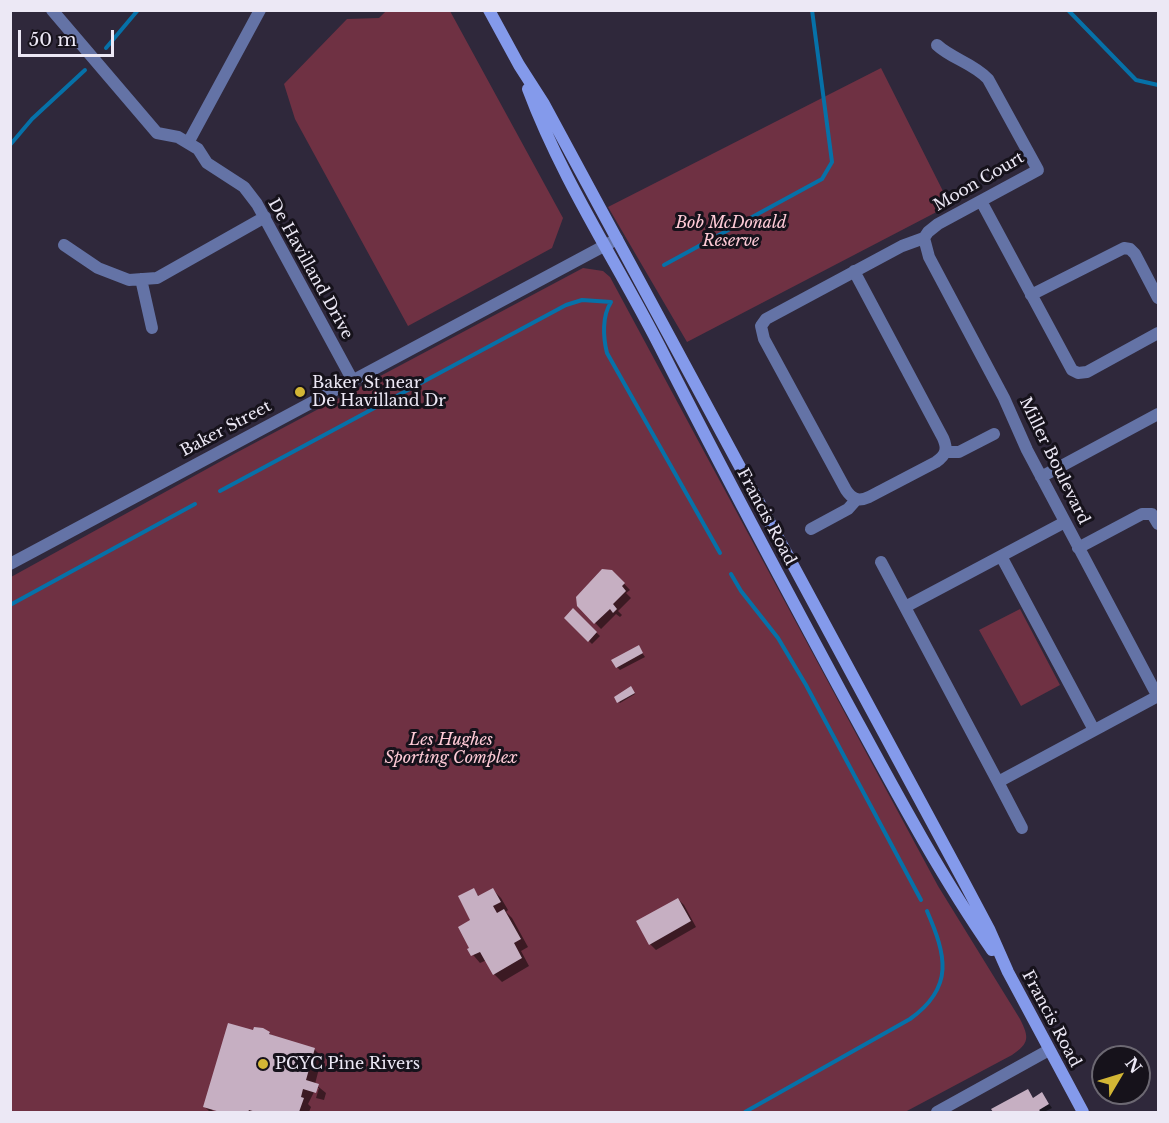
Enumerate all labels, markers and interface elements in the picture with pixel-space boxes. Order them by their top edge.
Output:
scale bar [21,18,117,56]
text: 50 m [29,29,77,51]
street label: Moon Court [930,148,1028,216]
street label: De Havilland Drive [263,195,357,343]
park label: Bob McDonald Reserve [675,213,787,251]
place label: Baker St near De Havilland Dr [312,373,446,411]
marker: Baker St near De Havilland Dr [293,385,307,399]
street label: Miller Boulevard [1015,394,1093,528]
street label: Baker Street [177,397,275,461]
street label: Francis Road [733,465,799,569]
park label: Les Hughes Sporting Complex [384,730,518,768]
street label: Francis Road [1018,967,1084,1071]
north arrow [1091,1045,1151,1105]
text: N [1121,1053,1146,1077]
place label: PCYC Pine Rivers [275,1054,420,1074]
marker: PCYC Pine Rivers [256,1057,270,1071]

